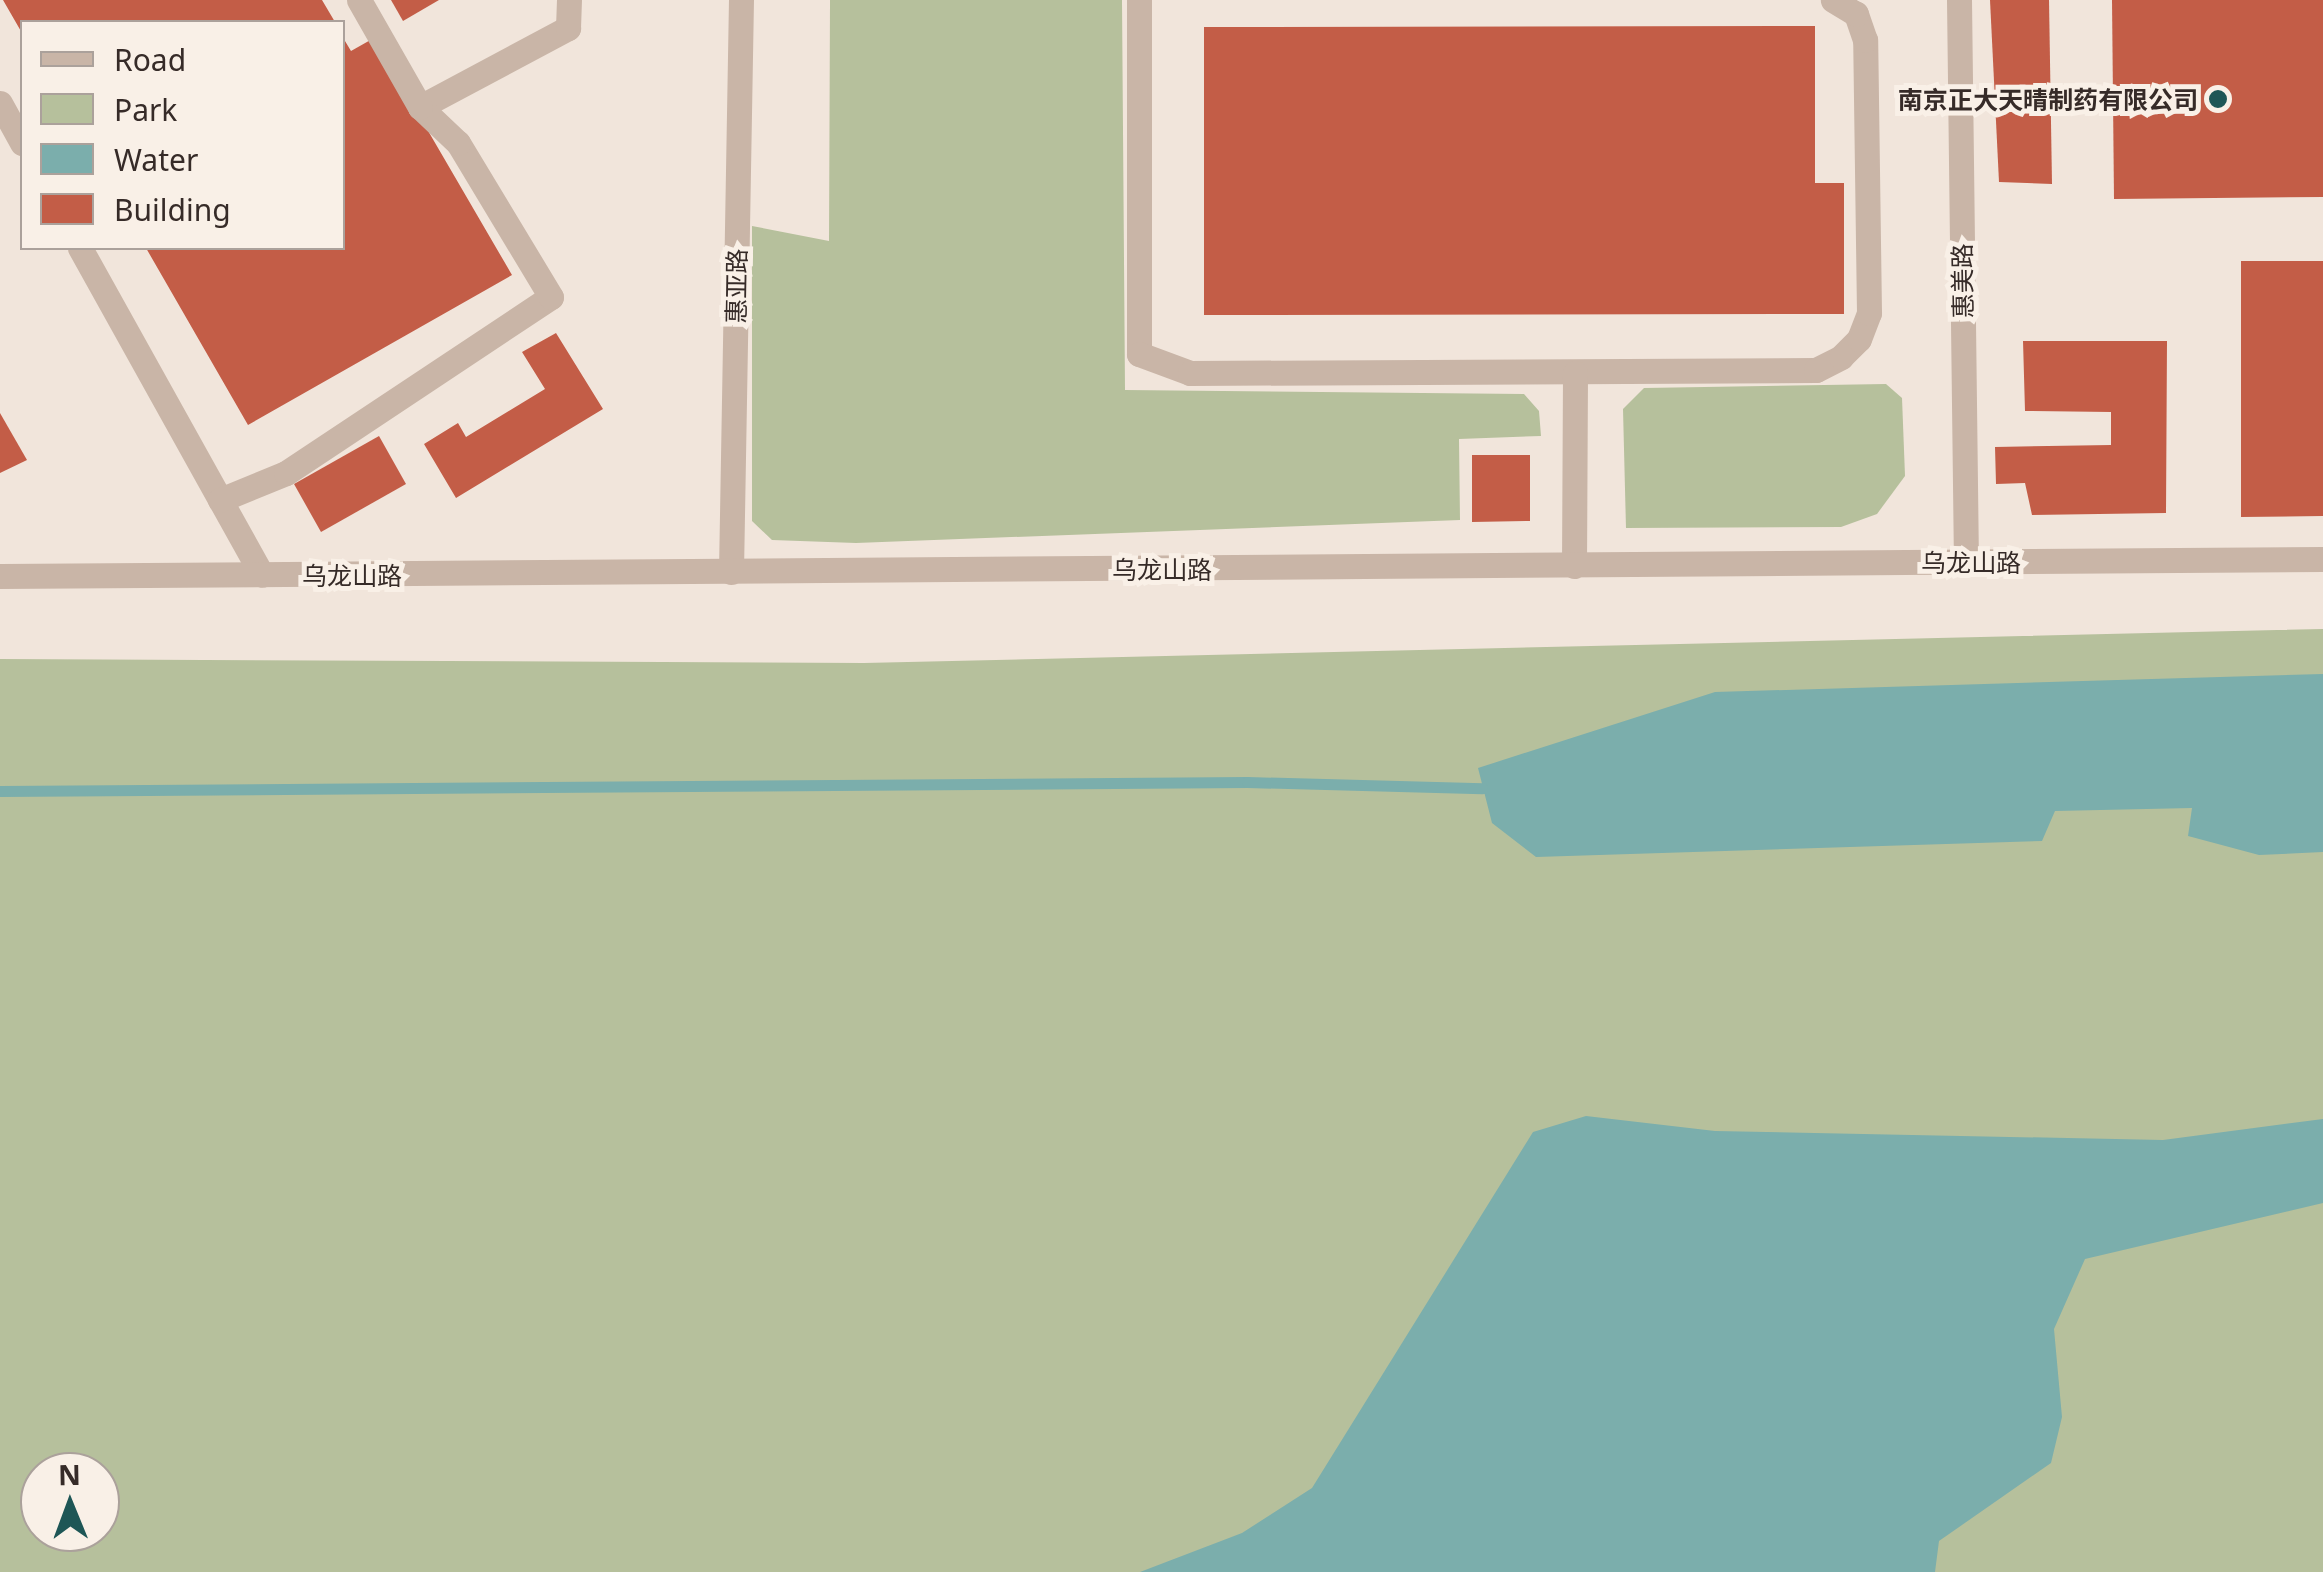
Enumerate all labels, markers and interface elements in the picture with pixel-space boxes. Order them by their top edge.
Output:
legend [20,20,345,250]
text: Road [114,39,186,80]
place label: 南京正大天晴制药有限公司 [1898,84,2198,114]
marker: 南京正大天晴制药有限公司 [2207,88,2229,110]
text: Park [114,89,177,130]
text: Water [114,139,198,180]
text: Building [114,189,231,230]
street label: 惠美路 [1946,243,1978,319]
street label: 惠亚路 [720,248,752,324]
street label: 乌龙山路 [1921,547,2021,577]
street label: 乌龙山路 [1112,554,1212,584]
street label: 乌龙山路 [302,560,402,590]
north arrow [20,1452,120,1552]
text: N [58,1455,81,1493]

